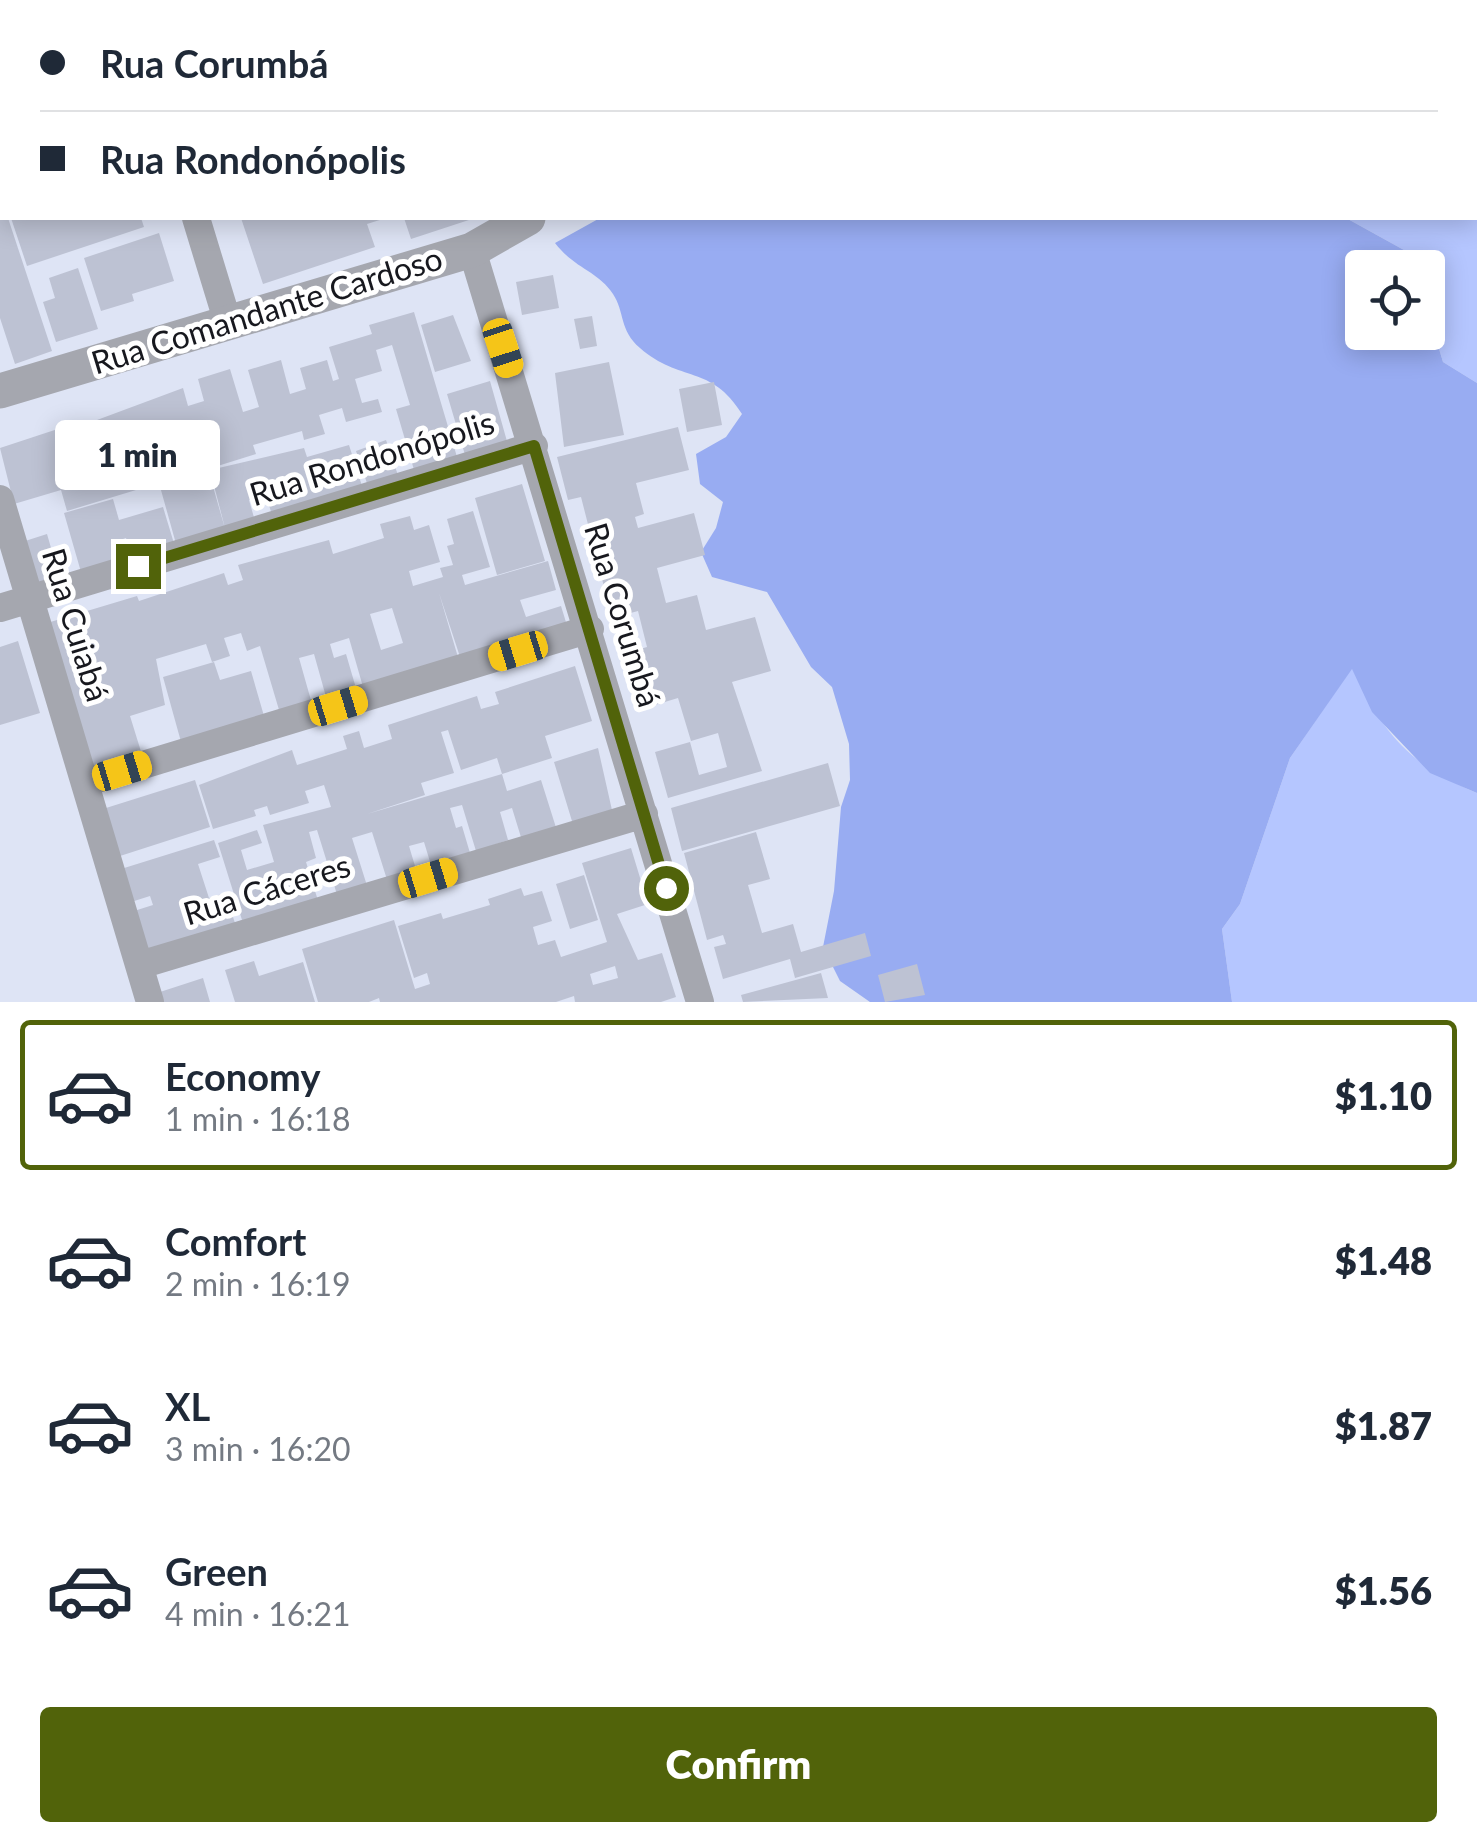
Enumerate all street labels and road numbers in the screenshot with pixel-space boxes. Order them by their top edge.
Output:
street label: Rua Comandante Cardoso [86,238,447,382]
street label: Rua Rondonópolis [245,402,499,513]
street label: Rua Corumbá [577,518,670,711]
street label: Rua Cuiabá [35,543,118,706]
street label: Rua Cáceres [178,845,355,932]

